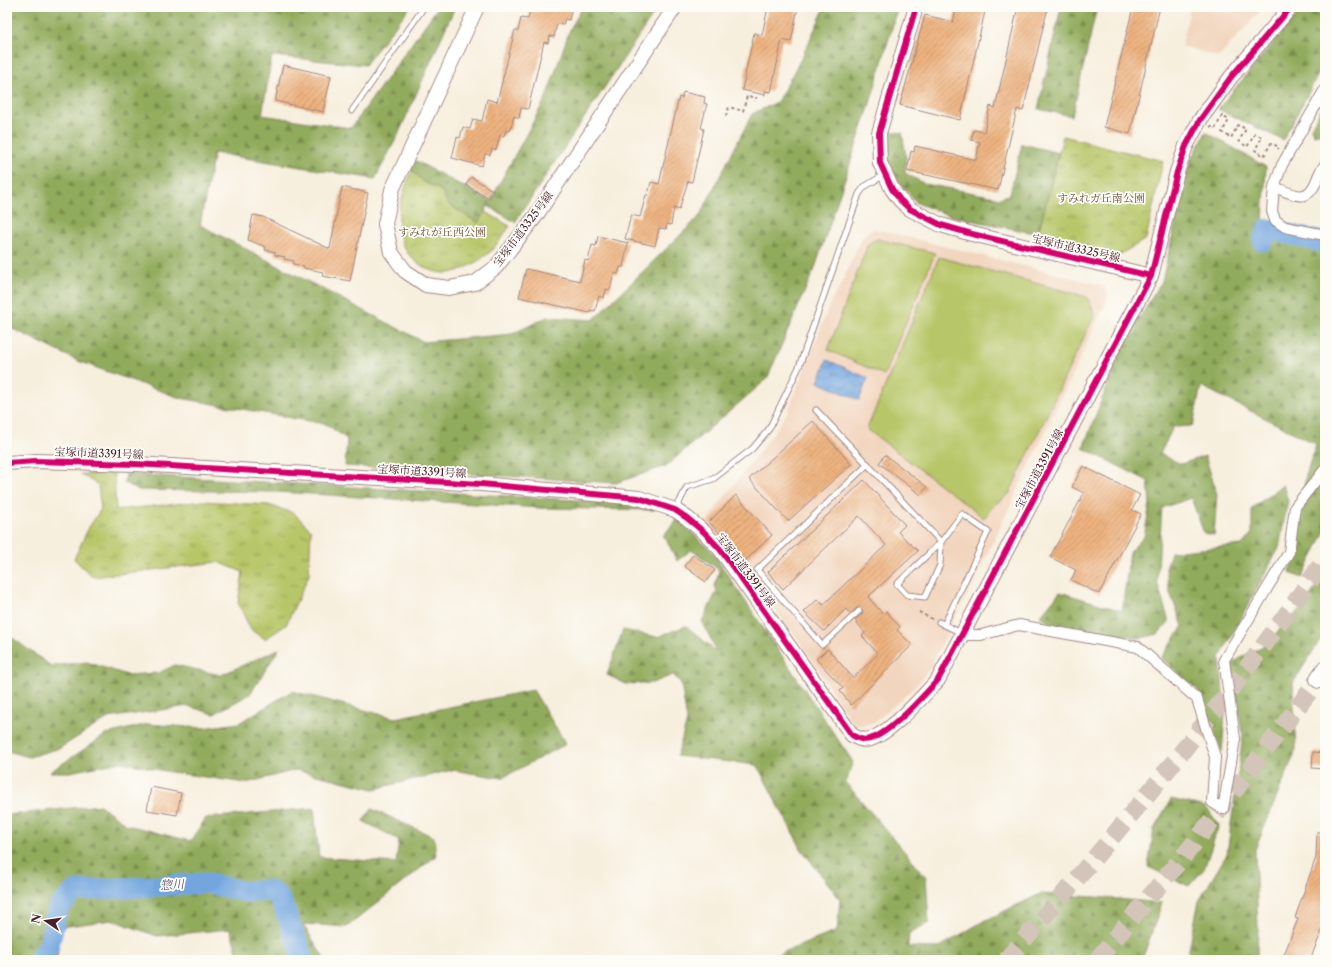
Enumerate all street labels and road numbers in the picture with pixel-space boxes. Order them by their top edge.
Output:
street label: 宝塚市道3325号線 [490,189,556,269]
street label: 宝塚市道3325号線 [1030,231,1122,265]
street label: 宝塚市道3391号線 [1012,426,1066,512]
street label: 宝塚市道3391号線 [54,444,144,462]
street label: 宝塚市道3391号線 [377,462,467,480]
street label: 宝塚市道3391号線 [714,530,778,610]

